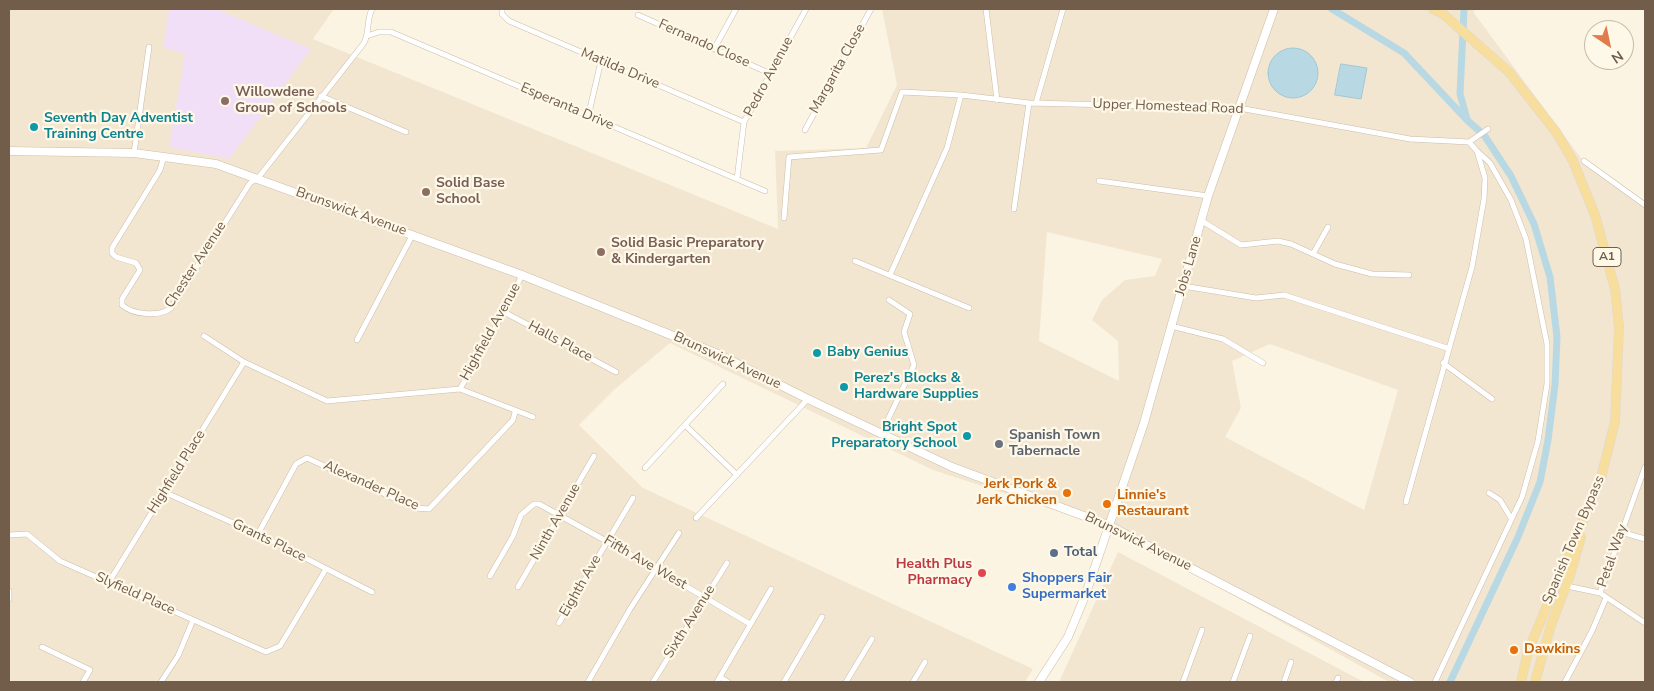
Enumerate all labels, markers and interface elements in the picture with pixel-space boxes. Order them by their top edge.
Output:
street label: Fernando Close [656,16,752,72]
north arrow [1584,20,1634,70]
street label: Margarita Close [807,21,869,117]
street label: Pedro Avenue [741,34,797,120]
street label: Matilda Drive [578,45,662,93]
text: N [1607,46,1627,68]
street label: Esperanta Drive [518,80,616,134]
place label: Willowdene Group of Schools [235,85,347,118]
marker: Willowdene Group of Schools [219,95,231,107]
street label: Upper Homestead Road [1092,96,1244,118]
place label: Seventh Day Adventist Training Centre [44,111,193,144]
marker: Seventh Day Adventist Training Centre [28,121,40,133]
place label: Solid Base School [436,176,505,208]
street label: Brunswick Avenue [293,184,409,240]
marker: Solid Base School [420,186,432,198]
street label: Chester Avenue [162,218,230,312]
street label: Jobs Lane [1172,234,1206,298]
place label: Solid Basic Preparatory & Kindergarten [611,236,764,268]
marker: Solid Basic Preparatory & Kindergarten [595,246,607,258]
road number: A1 [1593,248,1621,266]
street label: Highfield Avenue [457,280,525,384]
street label: Halls Place [525,318,595,366]
street label: Brunswick Avenue [671,329,783,393]
place label: Baby Genius [827,345,908,361]
marker: Baby Genius [811,347,823,359]
place label: Perez's Blocks & Hardware Supplies [854,371,979,404]
marker: Perez's Blocks & Hardware Supplies [838,381,850,393]
place label: Bright Spot Preparatory School [831,420,957,452]
street label: Highfield Place [145,427,209,517]
place label: Spanish Town Tabernacle [1009,428,1100,461]
marker: Bright Spot Preparatory School [961,430,973,442]
marker: Spanish Town Tabernacle [993,438,1005,450]
street label: Alexander Place [321,457,421,515]
street label: Spanish Town Bypass [1539,473,1609,607]
place label: Jerk Pork & Jerk Chicken [977,477,1057,510]
street label: Ninth Avenue [527,481,585,563]
marker: Jerk Pork & Jerk Chicken [1061,487,1073,499]
place label: Linnie's Restaurant [1117,488,1189,520]
marker: Linnie's Restaurant [1101,498,1113,510]
street label: Brunswick Avenue [1082,509,1194,575]
street label: Grants Place [229,516,309,566]
street label: Petal Way [1594,522,1632,590]
street label: Fifth Ave West [600,532,690,594]
place label: Total [1064,545,1097,561]
marker: Total [1048,547,1060,559]
street label: Eighth Ave [557,552,605,620]
place label: Health Plus Pharmacy [896,557,972,590]
marker: Health Plus Pharmacy [976,567,988,579]
street label: Slyfield Place [93,569,177,619]
place label: Shoppers Fair Supermarket [1022,571,1112,604]
marker: Shoppers Fair Supermarket [1006,581,1018,593]
street label: Sixth Avenue [661,582,719,662]
place label: Dawkins [1524,642,1580,658]
marker: Dawkins [1508,644,1520,656]

